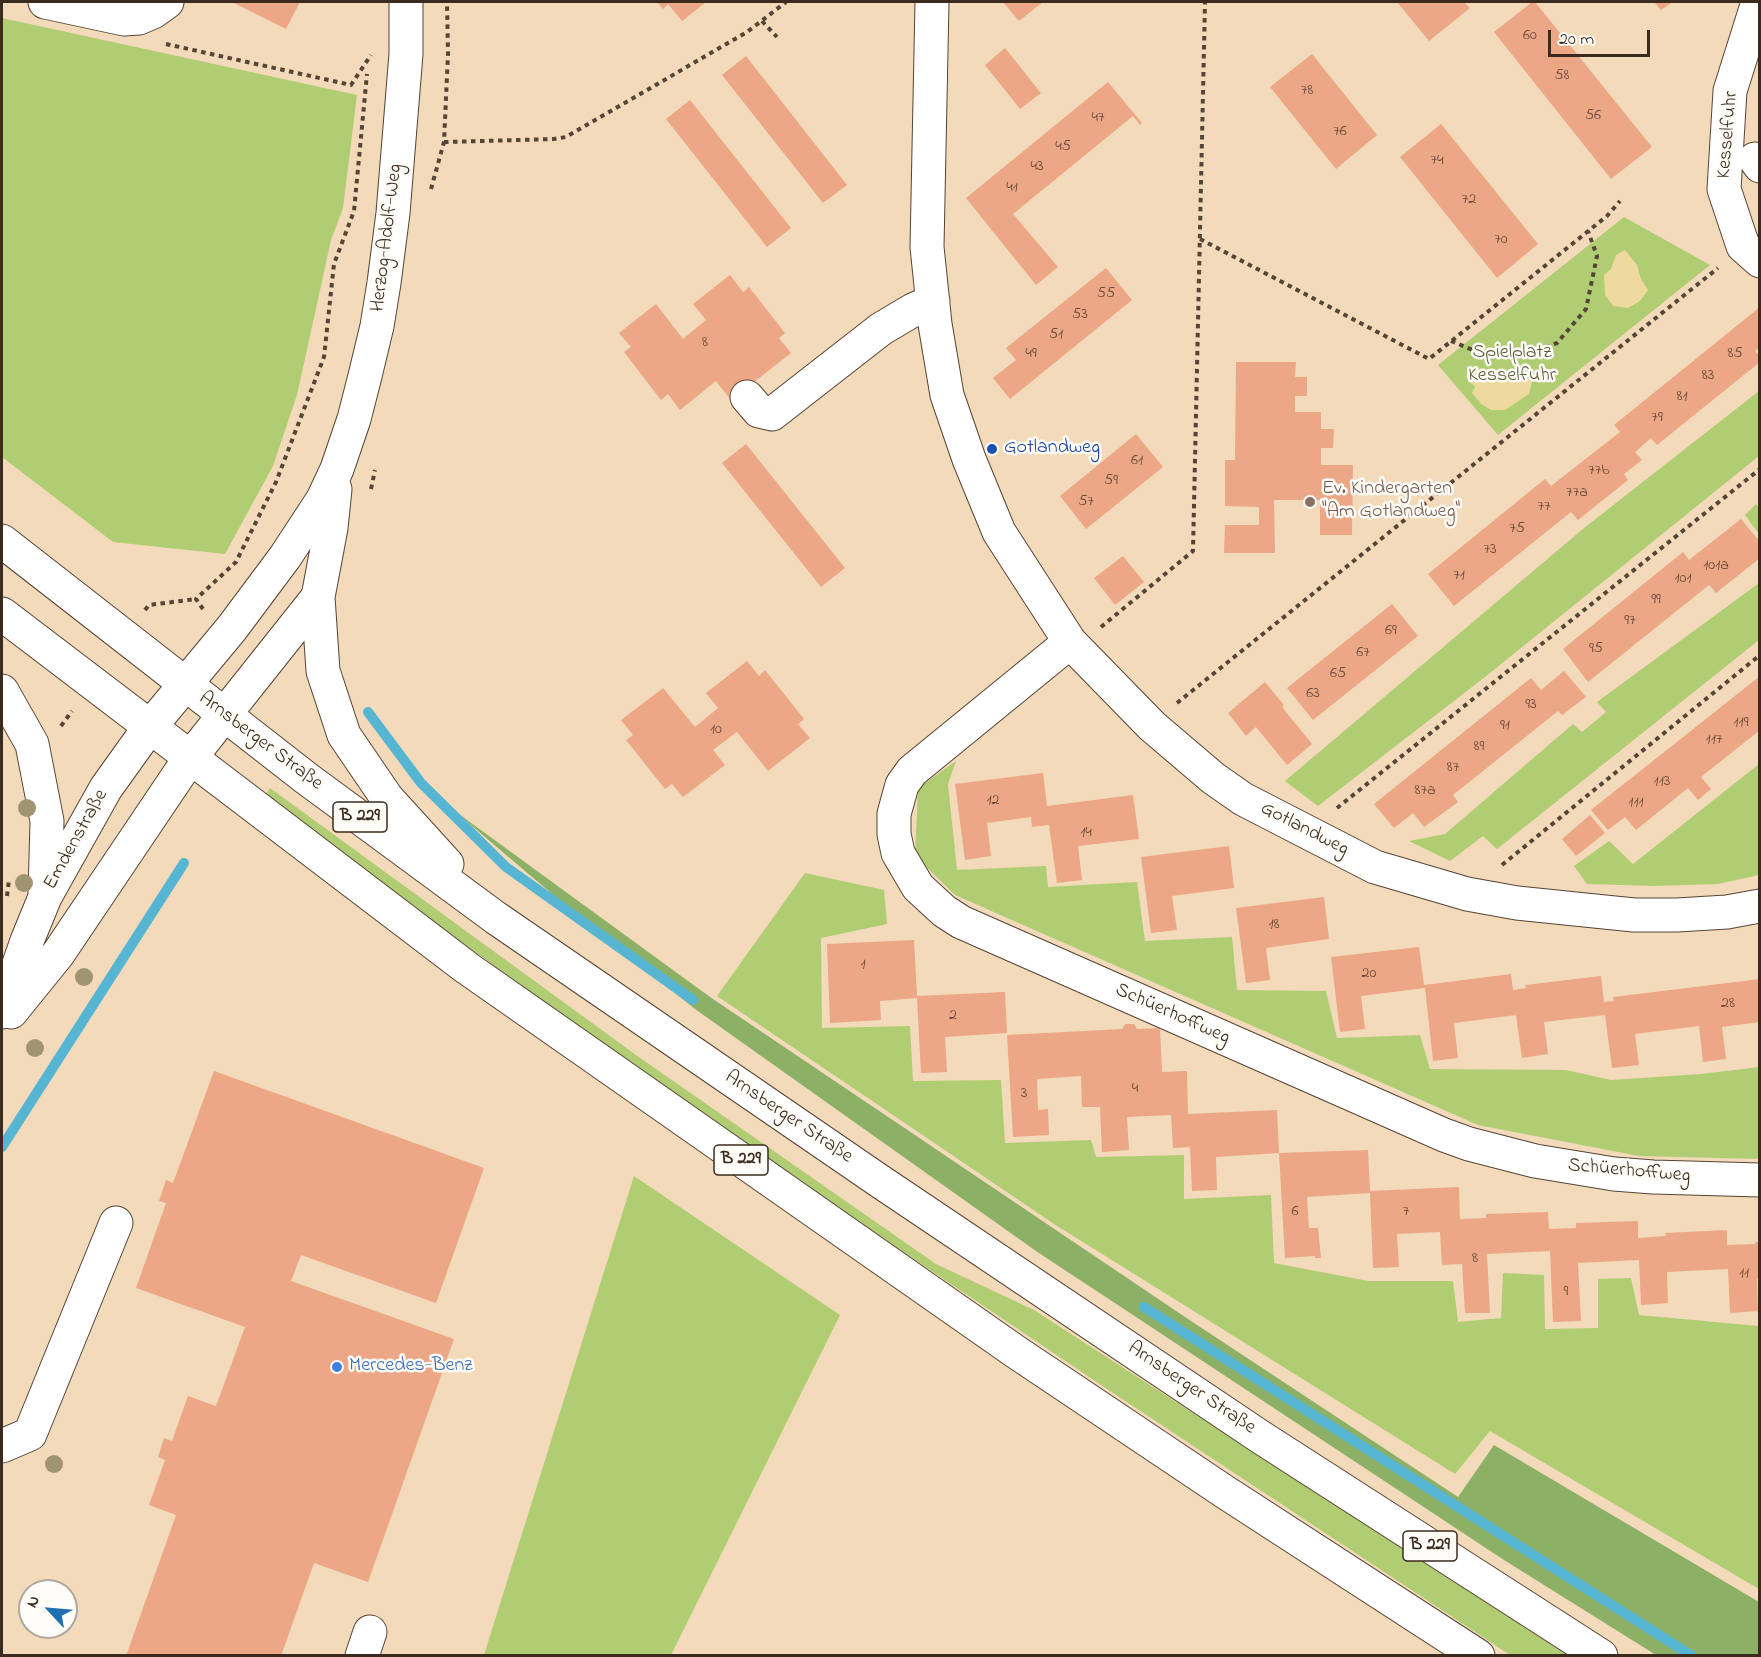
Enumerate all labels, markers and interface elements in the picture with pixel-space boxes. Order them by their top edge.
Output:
scale bar [1551,18,1653,56]
house number: 60 [1523,26,1537,46]
text: 20 m [1559,27,1594,53]
house number: 58 [1554,66,1570,86]
house number: 78 [1301,81,1313,101]
street label: Kesselfuhr [1713,90,1745,180]
house number: 56 [1585,106,1601,126]
house number: 47 [1091,108,1105,128]
house number: 76 [1333,122,1347,142]
house number: 45 [1055,137,1071,157]
house number: 74 [1430,151,1444,171]
house number: 43 [1030,157,1044,177]
street label: Herzog-Adolf-Weg [367,163,409,313]
house number: 41 [1006,178,1018,198]
house number: 72 [1462,190,1476,210]
house number: 70 [1494,230,1508,250]
house number: 55 [1097,284,1115,304]
house number: 53 [1072,305,1088,325]
house number: 51 [1049,325,1063,345]
house number: 8 [702,333,708,353]
park label: Spielplatz Kesselfuhr [1468,342,1556,389]
house number: 49 [1025,344,1037,364]
house number: 85 [1727,344,1743,364]
house number: 83 [1702,366,1714,386]
house number: 81 [1676,387,1688,407]
house number: 79 [1651,408,1663,428]
place label: Gotlandweg [1004,437,1100,461]
marker: Gotlandweg [985,442,999,456]
house number: 61 [1131,451,1143,471]
house number: 77b [1588,461,1610,481]
house number: 59 [1104,471,1118,491]
place label: Ev. Kindergarten "Am Gotlandweg" [1322,478,1460,525]
house number: 77a [1566,483,1588,503]
house number: 57 [1078,492,1094,512]
marker: Ev. Kindergarten "Am Gotlandweg" [1303,495,1317,509]
house number: 77 [1537,497,1551,517]
house number: 75 [1509,519,1525,539]
house number: 73 [1483,540,1497,560]
house number: 101a [1703,556,1729,576]
house number: 71 [1453,566,1465,586]
house number: 101 [1674,569,1692,589]
house number: 99 [1651,590,1661,610]
house number: 97 [1624,611,1636,631]
house number: 69 [1385,621,1397,641]
house number: 95 [1589,639,1603,659]
house number: 67 [1356,643,1370,663]
house number: 65 [1330,664,1346,684]
house number: 63 [1306,684,1320,704]
street label: Arnsberger Straße [193,687,327,797]
house number: 93 [1525,695,1537,715]
house number: 119 [1734,713,1748,733]
house number: 91 [1500,716,1510,736]
house number: 10 [710,720,722,740]
house number: 117 [1706,730,1722,750]
house number: 89 [1474,737,1484,757]
house number: 87 [1447,758,1459,778]
house number: 113 [1654,772,1670,792]
house number: 87a [1414,781,1436,801]
street label: Emdenstraße [40,786,114,894]
house number: 12 [986,791,1000,811]
house number: 111 [1628,793,1644,813]
street label: Gotlandweg [1256,798,1352,862]
road number: B 229 [333,802,387,832]
house number: 14 [1080,823,1092,843]
house number: 18 [1268,915,1280,935]
house number: 1 [860,955,866,975]
house number: 20 [1362,964,1376,984]
street label: Schüerhoffweg [1111,979,1233,1051]
house number: 28 [1721,994,1735,1014]
house number: 2 [949,1006,957,1026]
street label: Arnsberger Straße [719,1066,857,1170]
house number: 4 [1132,1079,1138,1099]
house number: 3 [1021,1084,1027,1104]
road number: B 229 [714,1145,768,1175]
street label: Schüerhoffweg [1567,1155,1691,1189]
house number: 6 [1291,1202,1299,1222]
house number: 7 [1403,1202,1409,1222]
house number: 8 [1472,1249,1478,1269]
house number: 11 [1739,1264,1749,1284]
house number: 9 [1564,1282,1568,1302]
street label: Arnsberger Straße [1122,1337,1260,1441]
place label: Mercedes-Benz [349,1355,473,1379]
marker: Mercedes-Benz [330,1360,344,1374]
road number: B 229 [1403,1531,1457,1561]
north arrow [18,1579,78,1639]
text: N [20,1592,47,1612]

